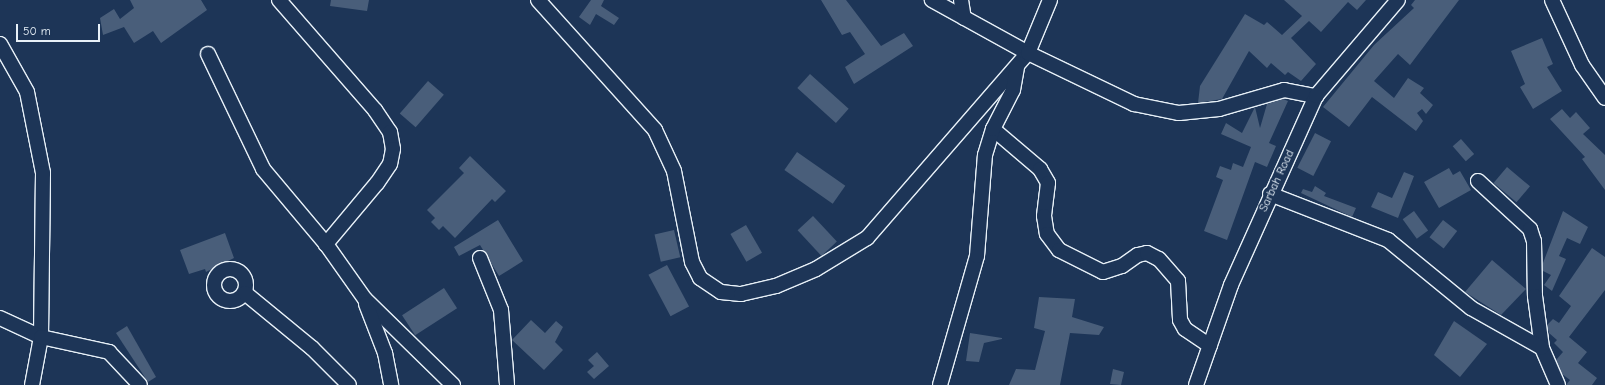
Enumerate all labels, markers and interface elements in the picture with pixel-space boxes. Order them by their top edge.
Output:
scale bar [18,16,102,42]
text: 50 m [23,24,51,38]
street label: Sarbah Road [1256,148,1298,214]

